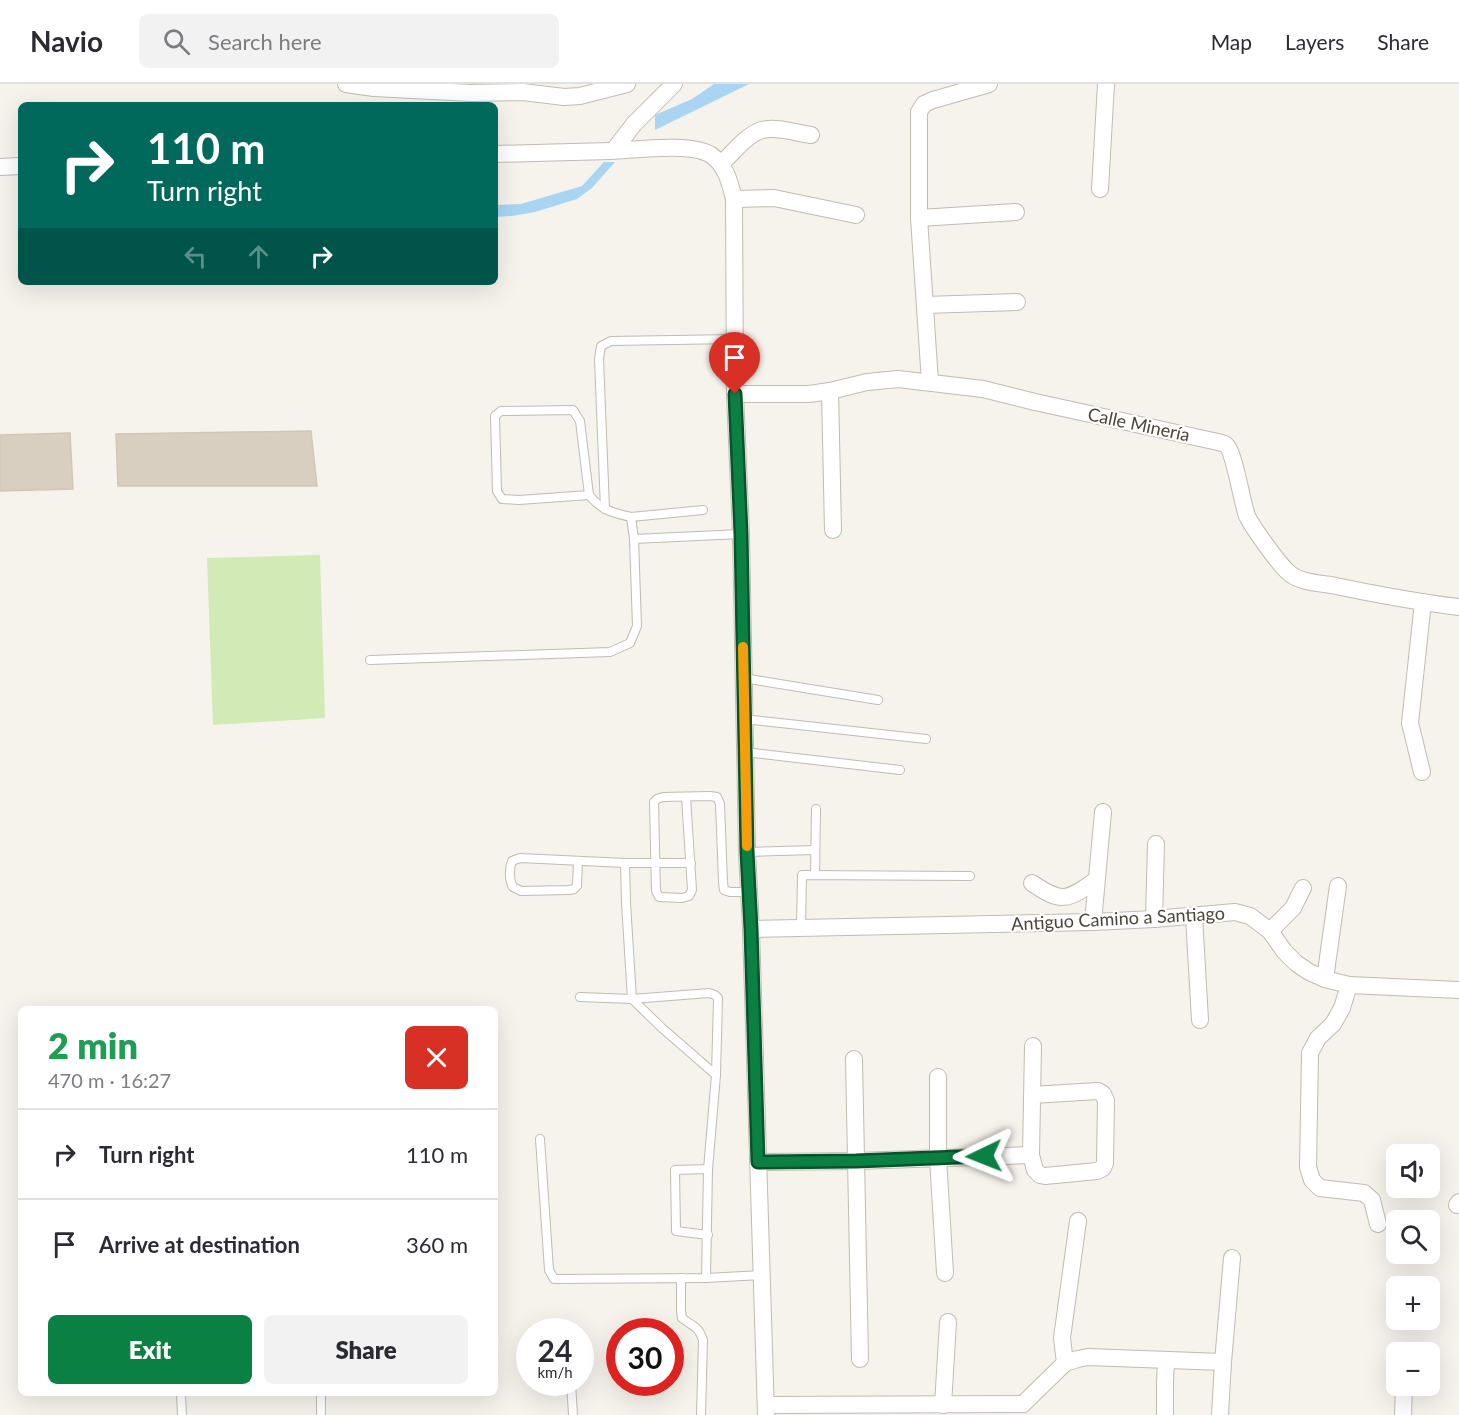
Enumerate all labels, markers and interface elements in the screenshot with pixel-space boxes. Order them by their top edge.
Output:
search box [139,14,559,68]
text: Navio [30,24,103,58]
icon: search [160,25,193,58]
text: Search here [208,28,322,55]
text: Map [1211,29,1252,54]
text: Layers [1285,29,1344,54]
text: Share [1377,29,1429,54]
text: 110 m [147,123,265,173]
icon: right [48,126,126,204]
text: Turn right [147,174,262,207]
icon: left [179,240,212,273]
icon: ahead [242,240,275,273]
icon: right [305,240,338,273]
pin [709,332,760,394]
icon: arrive [718,341,751,374]
street label: Calle Minería [1086,402,1192,446]
street label: Antiguo Camino a Santiago [1011,901,1225,935]
text: 2 min [48,1023,138,1067]
button: close [405,1026,468,1089]
text: 470 m · 16:27 [48,1068,171,1092]
position arrow [952,1124,1016,1188]
icon: right [48,1138,81,1171]
text: Turn right [99,1141,194,1168]
text: 110 m [406,1141,468,1168]
map controls [1386,1144,1440,1396]
button: sound [1386,1144,1440,1198]
button: search [1386,1210,1440,1264]
icon: arrive [48,1228,81,1261]
text: Arrive at destination [99,1231,300,1258]
text: 360 m [406,1231,468,1258]
button: + [1386,1276,1440,1330]
button: Exit [48,1315,252,1384]
button: Share [264,1315,468,1384]
speed limit sign: 30 [606,1318,684,1396]
text: 24 [538,1332,572,1368]
button: − [1386,1342,1440,1396]
text: km/h [537,1363,573,1381]

